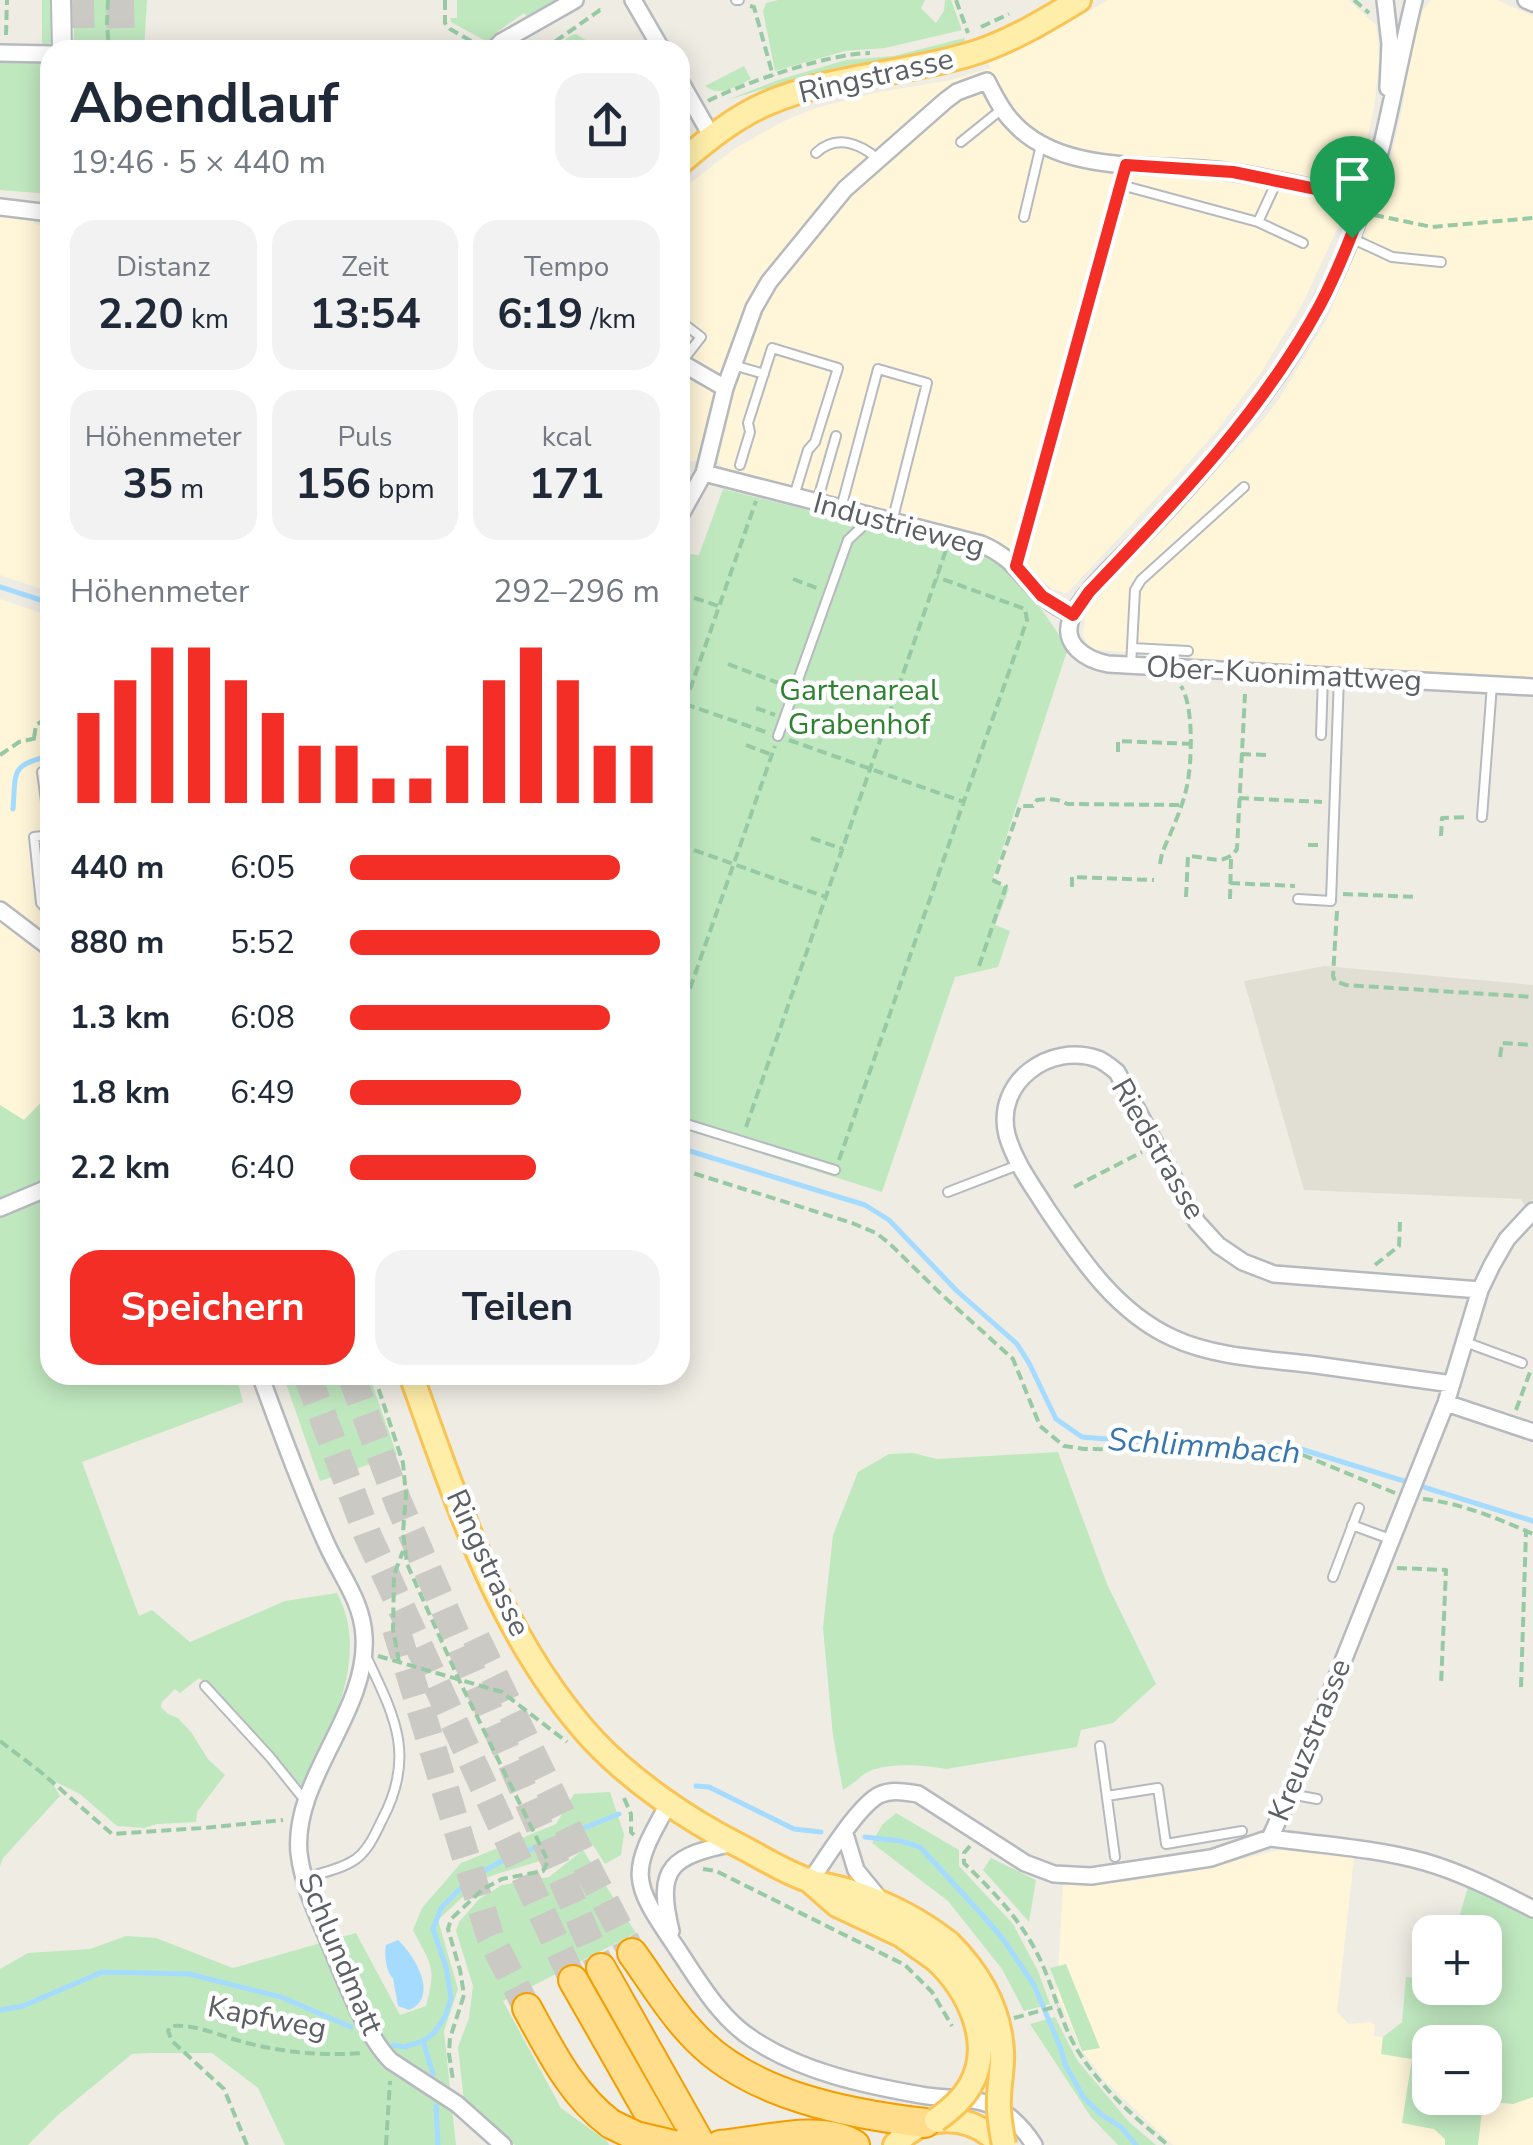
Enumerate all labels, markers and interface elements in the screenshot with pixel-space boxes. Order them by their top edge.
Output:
street label: Ringstrasse [795,38,957,114]
text: Abendlauf [70,66,338,141]
button: share [555,73,660,178]
pin [1310,136,1395,239]
text: 19:46 · 5 × 440 m [70,141,326,184]
icon: arrive [1325,151,1380,206]
text: Distanz [116,248,210,286]
text: Zeit [341,248,389,286]
text: Tempo [524,248,609,286]
text: 2.20 [98,286,184,343]
text: 13:54 [309,286,421,343]
text: 6:19 [497,286,583,343]
text: km [184,300,229,338]
text: /km [583,300,636,338]
text: Höhenmeter [85,418,242,456]
text: Puls [338,418,392,456]
text: kcal [542,418,591,456]
text: 35 [123,456,173,513]
text: 156 [295,456,371,513]
text: 171 [529,456,604,513]
text: m [173,470,204,508]
text: bpm [371,470,435,508]
street label: Industrieweg [809,482,989,568]
text: Höhenmeter [70,570,249,613]
text: 292–296 m [493,570,660,613]
street label: Ober-Kuonimattweg [1145,646,1423,702]
park label: Gartenareal Grabenhof [779,670,939,745]
text: 440 m [70,846,164,889]
text: 6:05 [230,846,295,889]
text: 880 m [70,921,164,964]
text: 5:52 [230,921,295,964]
text: 1.3 km [70,996,170,1039]
text: 6:08 [230,996,295,1039]
text: 1.8 km [70,1071,170,1114]
text: 6:49 [230,1071,295,1114]
street label: Riedstrasse [1101,1071,1215,1227]
text: 2.2 km [70,1146,170,1189]
text: 6:40 [230,1146,295,1189]
button: Speichern [70,1250,355,1365]
button: Teilen [375,1250,660,1365]
water label: Schlimmbach [1106,1418,1302,1474]
street label: Ringstrasse [436,1483,540,1643]
street label: Kreuzstrasse [1259,1653,1361,1827]
street label: Schlundmatt [288,1867,393,2042]
map controls [1412,1915,1502,2115]
button: + [1412,1915,1502,2005]
street label: Kapfweg [204,1986,330,2050]
button: − [1412,2025,1502,2115]

